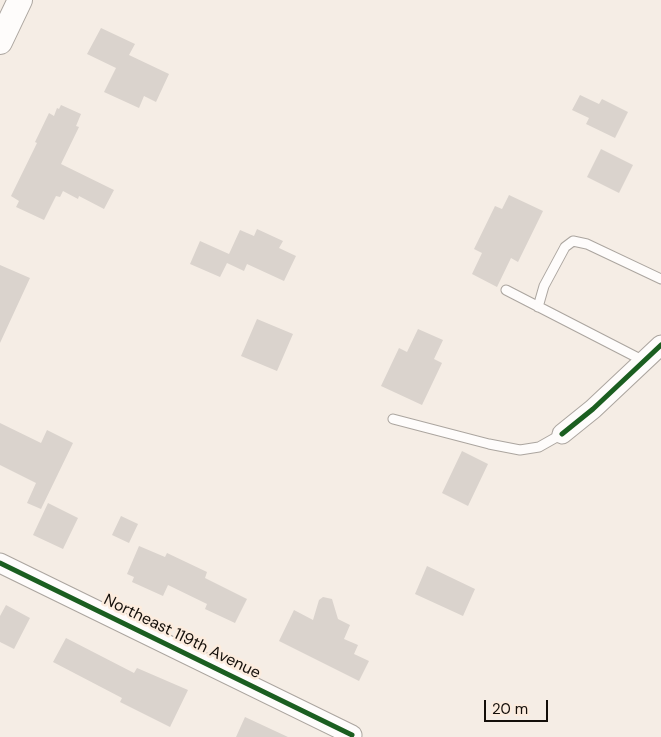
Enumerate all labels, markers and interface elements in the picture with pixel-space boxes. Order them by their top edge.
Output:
street label: Northeast 119th Avenue [100,591,264,683]
scale bar [486,690,550,722]
text: 20 m [492,699,528,719]

